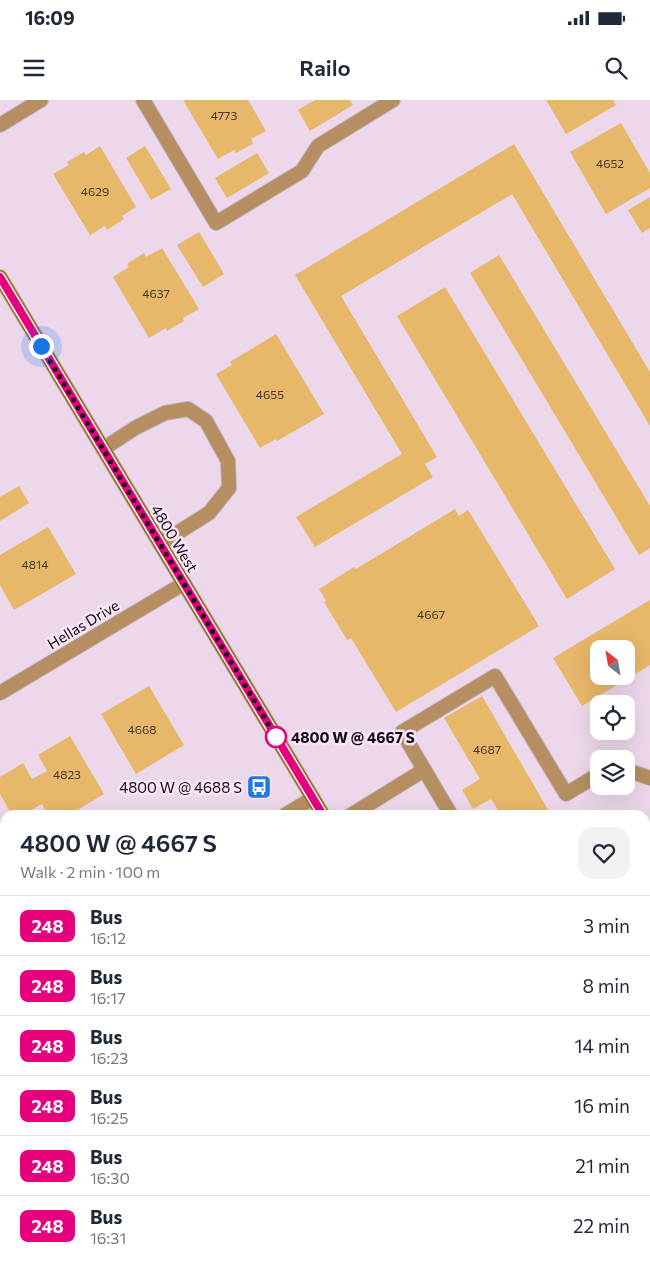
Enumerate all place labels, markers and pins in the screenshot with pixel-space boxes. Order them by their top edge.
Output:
marker: 4800 W @ 4667 S [265,726,287,748]
place label: 4800 W @ 4667 S [291,728,415,746]
bus stop icon: 4800 W @ 4688 S [246,774,272,800]
place label: 4800 W @ 4688 S [119,778,242,796]

